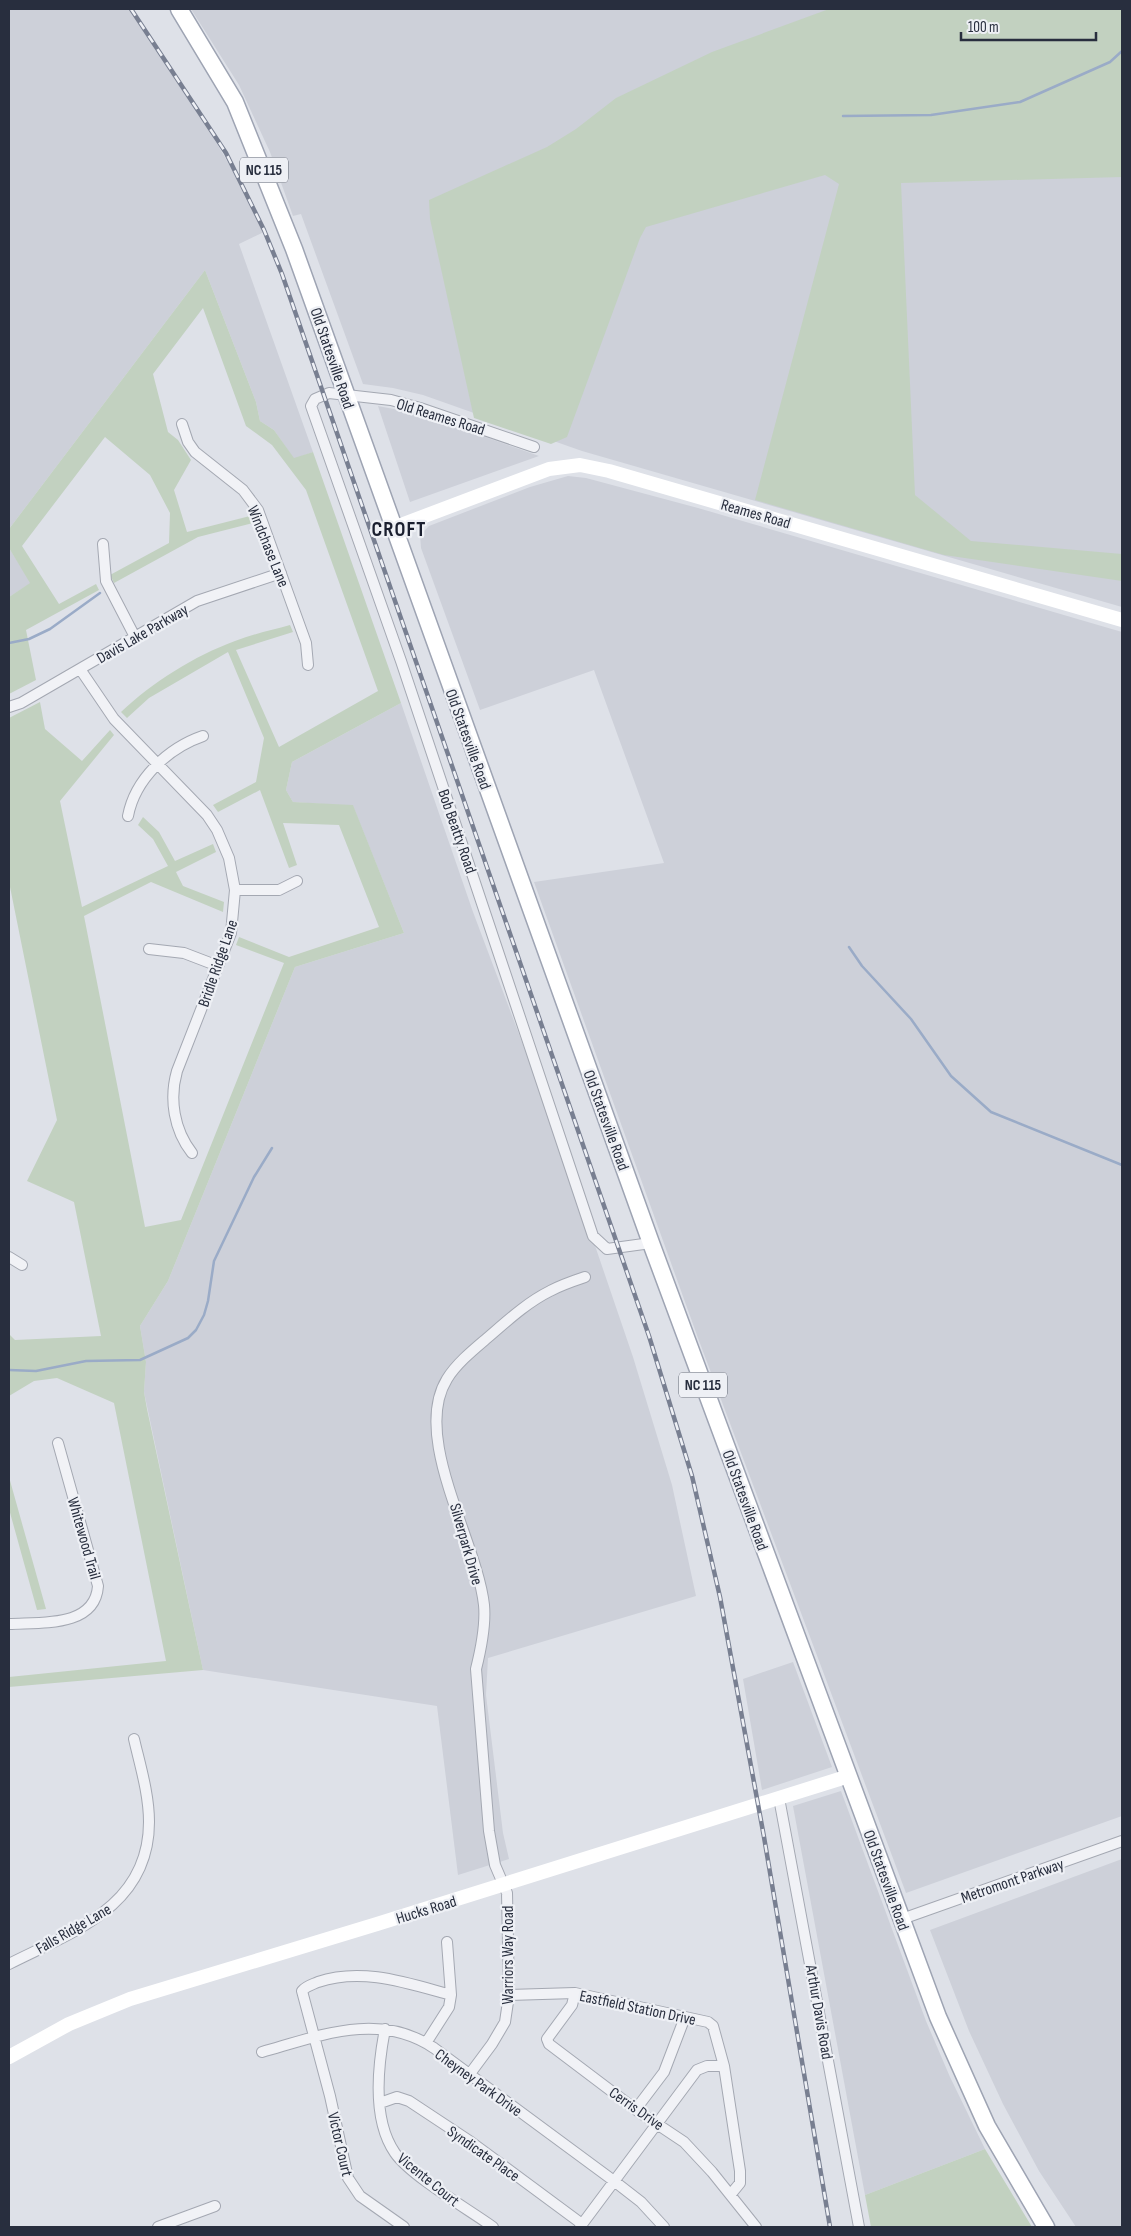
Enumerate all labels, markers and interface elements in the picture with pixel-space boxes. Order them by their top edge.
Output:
scale bar [961,10,1096,42]
text: 100 m [968,18,999,37]
road number: NC 115 [240,158,288,182]
street label: Old Statesville Road [305,306,358,411]
street label: Old Reames Road [394,395,487,440]
street label: Reames Road [719,495,793,533]
street label: Windchase Lane [243,503,293,590]
district label: CROFT [372,517,426,542]
street label: Davis Lake Parkway [94,600,192,668]
street label: Old Statesville Road [441,687,495,792]
street label: Bob Beatty Road [433,787,480,876]
street label: Bridle Ridge Lane [195,917,242,1010]
street label: Old Statesville Road [579,1068,633,1173]
road number: NC 115 [679,1372,727,1398]
street label: Old Statesville Road [718,1448,772,1553]
street label: Whitewood Trail [63,1495,104,1582]
street label: Silverpark Drive [445,1501,486,1587]
street label: Old Statesville Road [859,1828,913,1933]
street label: Metromont Parkway [959,1855,1066,1908]
street label: Hucks Road [394,1892,459,1929]
street label: Falls Ridge Lane [33,1900,115,1958]
street label: Warriors Way Road [499,1906,518,2005]
street label: Arthur Davis Road [801,1963,836,2061]
street label: Eastfield Station Drive [578,1987,698,2030]
street label: Cheyney Park Drive [431,2045,525,2121]
street label: Cerris Drive [605,2084,667,2135]
street label: Victor Court [323,2110,356,2179]
street label: Syndicate Place [443,2122,523,2186]
street label: Vicente Court [393,2149,463,2211]

